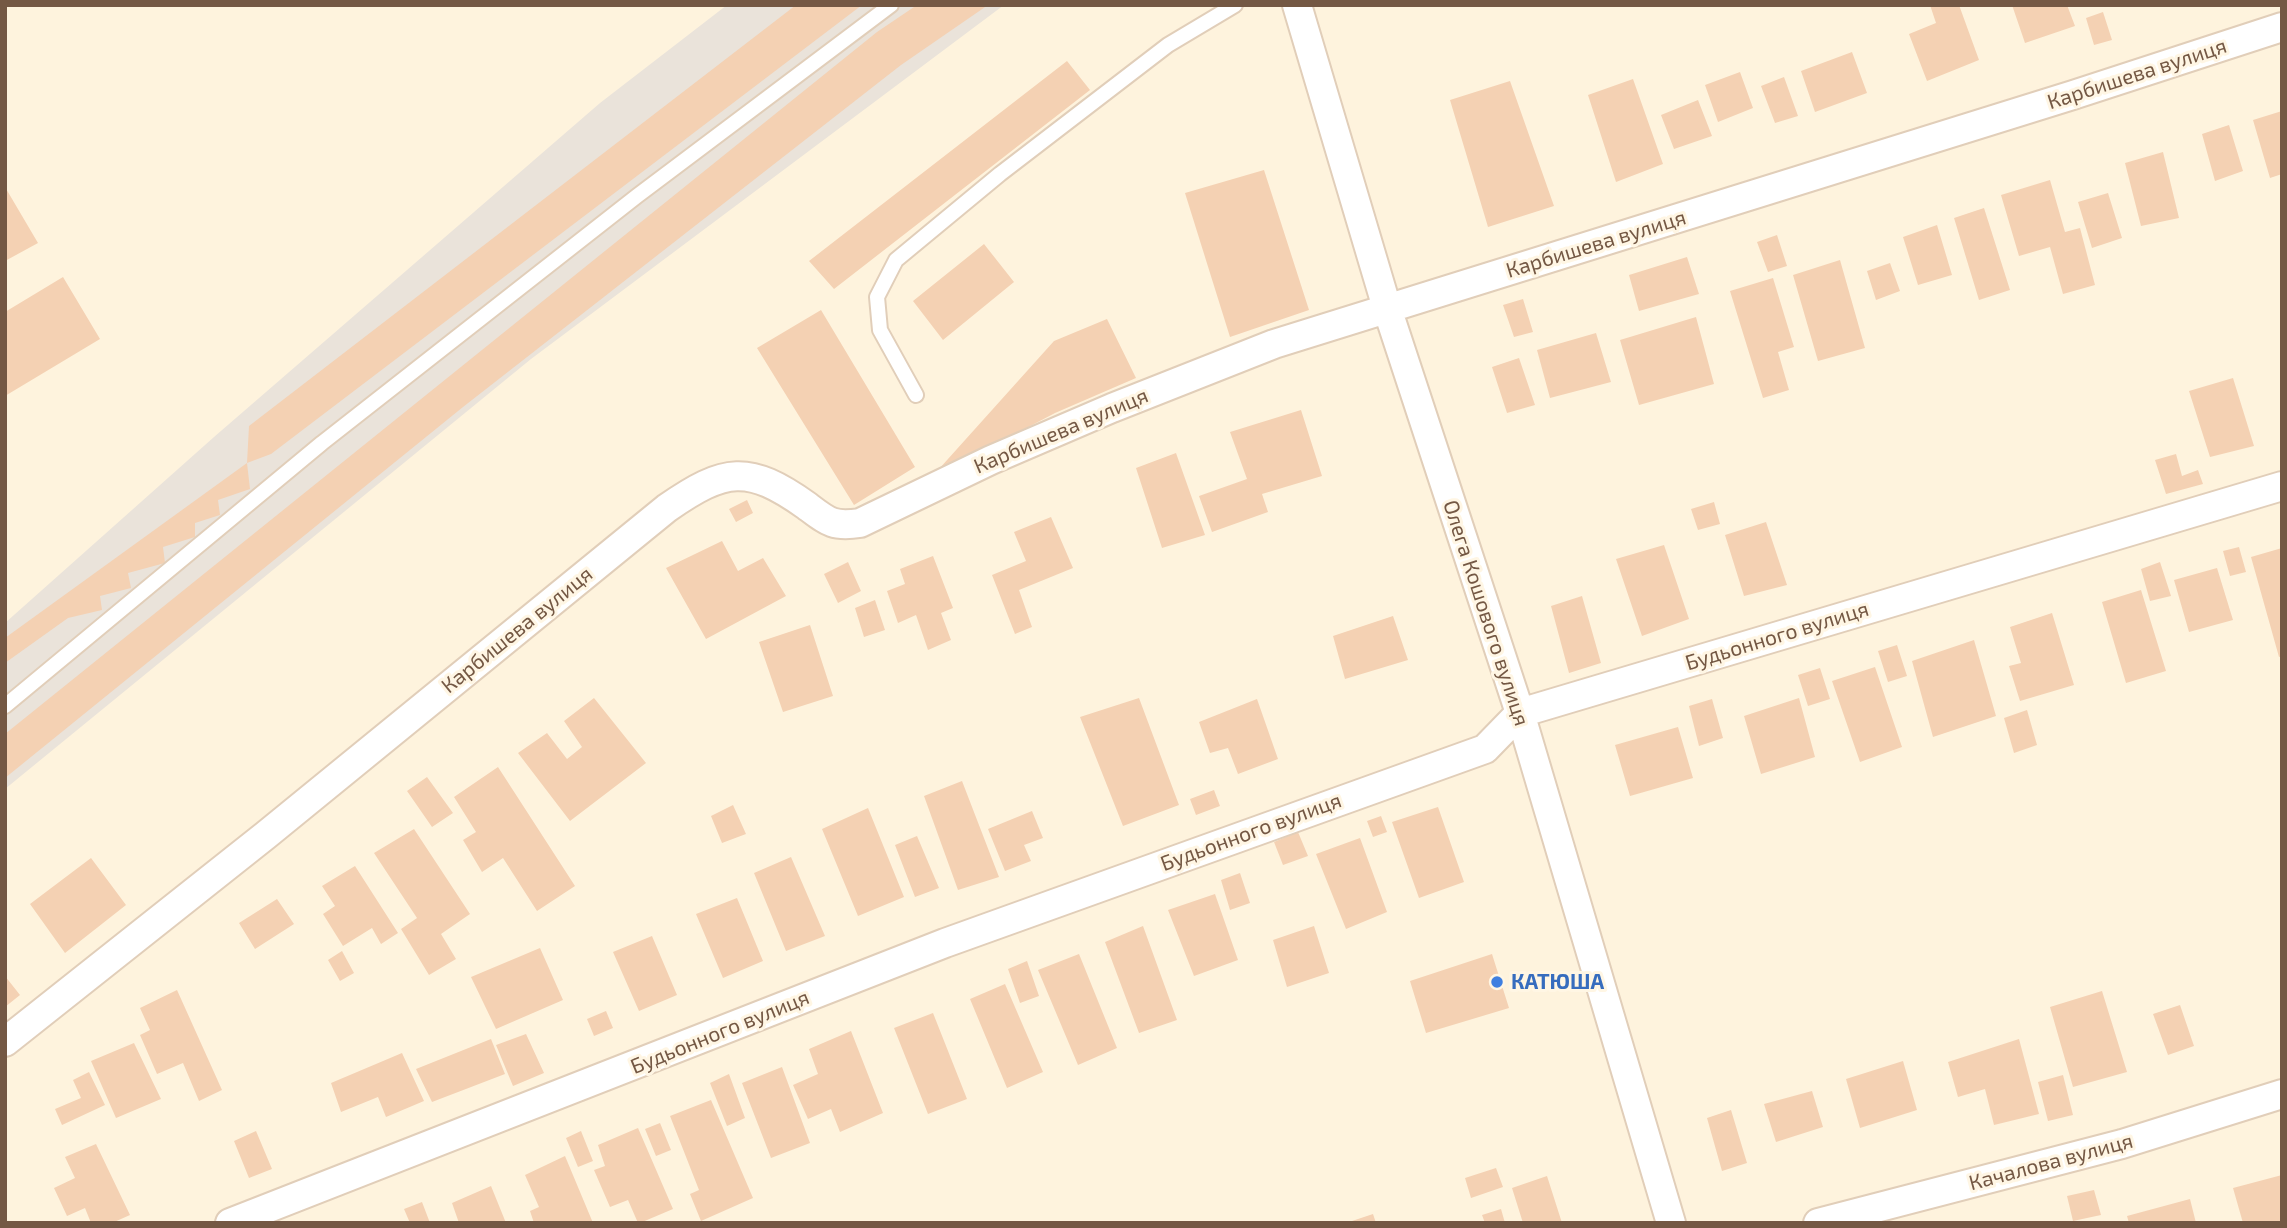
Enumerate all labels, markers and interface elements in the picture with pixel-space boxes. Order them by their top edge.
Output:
street label: Карбишева вулиця [2044,33,2230,115]
street label: Карбишева вулиця [1503,205,1689,283]
street label: Карбишева вулиця [970,383,1152,479]
street label: Олега Кошового вулиця [1438,497,1534,729]
street label: Карбишева вулиця [436,561,598,699]
street label: Будьонного вулиця [1682,596,1872,676]
street label: Будьонного вулиця [1157,788,1345,876]
place label: КАТЮША [1511,969,1604,995]
marker: КАТЮША [1489,974,1505,990]
street label: Будьонного вулиця [627,985,813,1079]
street label: Качалова вулиця [1966,1128,2136,1196]

